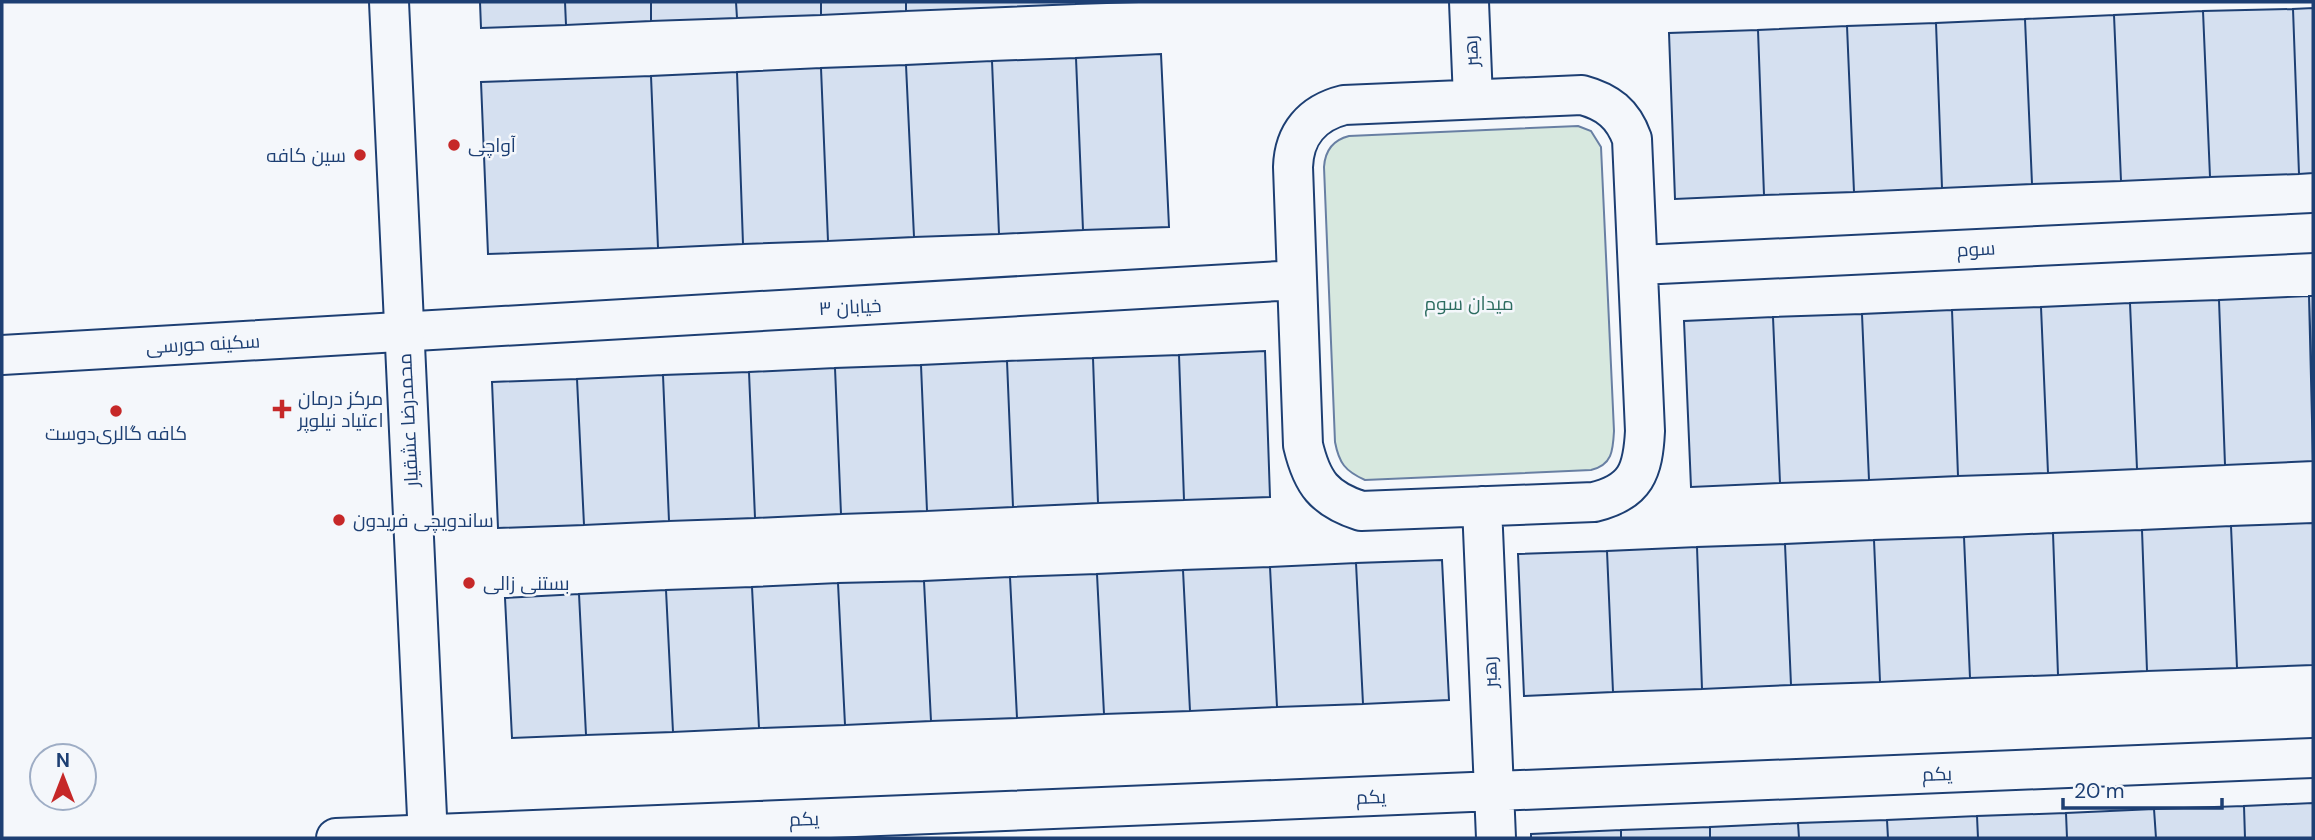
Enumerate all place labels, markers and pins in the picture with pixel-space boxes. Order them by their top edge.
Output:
place label: آواچی [468,133,516,158]
marker: آواچی [446,137,462,153]
place label: سین کافه [266,143,346,168]
marker: سین کافه [352,147,368,163]
place label: مرکز درمان اعتیاد نیلوپر [297,386,384,433]
marker: مرکز درمان اعتیاد نیلوپر [272,399,292,419]
marker: کافه گالری‌دوست [108,403,124,419]
place label: کافه گالری‌دوست [45,421,187,446]
place label: ساندویچی فریدون [353,508,494,533]
marker: ساندویچی فریدون [331,512,347,528]
place label: بستنی زالی [483,571,570,596]
marker: بستنی زالی [461,575,477,591]

